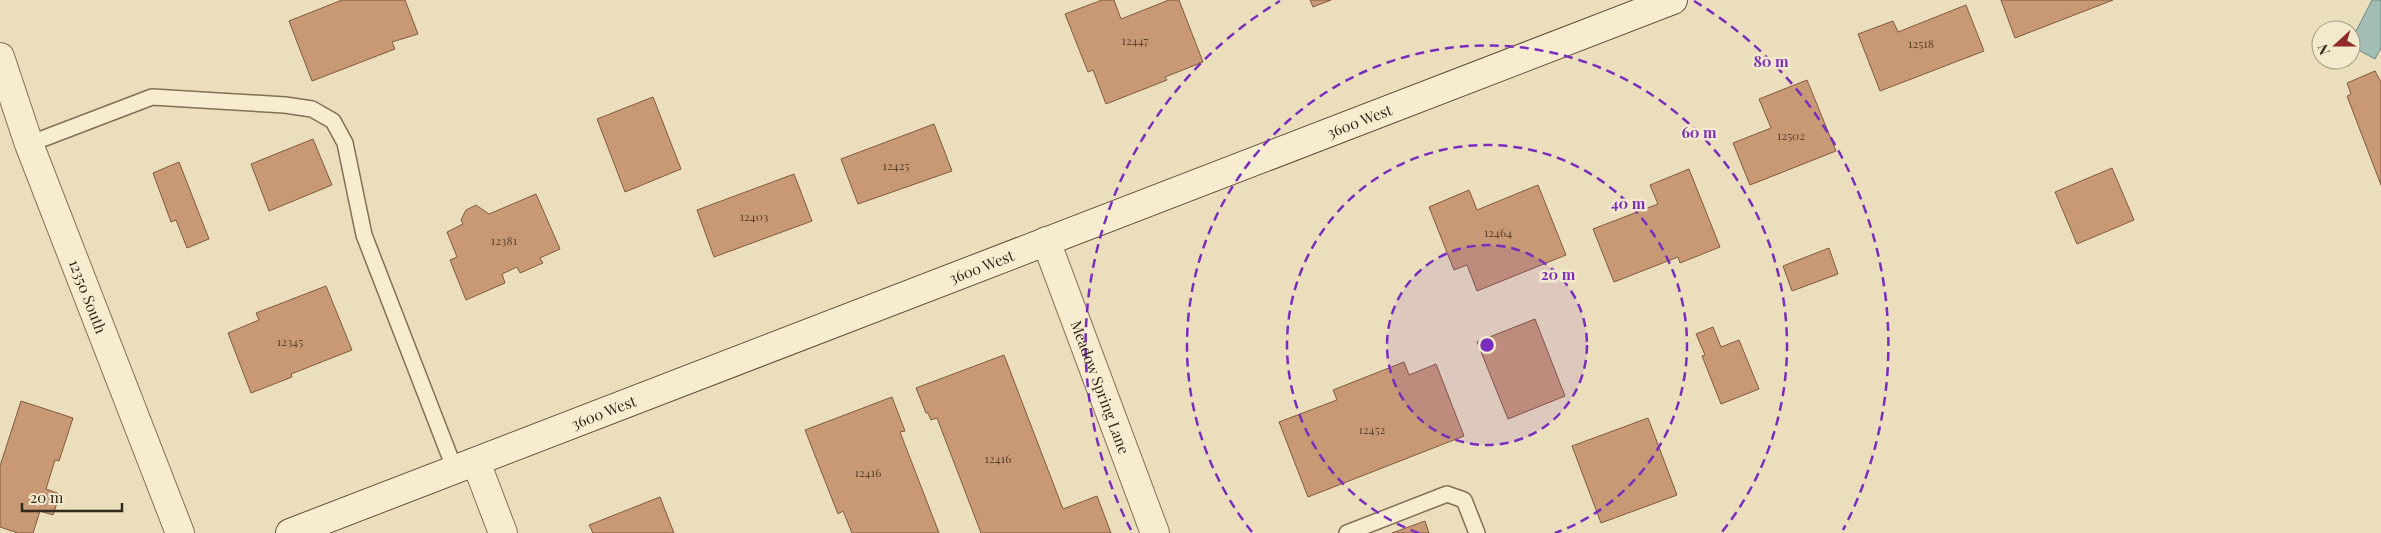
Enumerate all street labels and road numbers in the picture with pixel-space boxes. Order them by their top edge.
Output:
street label: 3600 West [1324,99,1395,142]
street label: 3600 West [946,245,1017,288]
street label: 12350 South [65,256,112,336]
street label: Meadow Spring Lane [1067,318,1135,457]
street label: 3600 West [568,390,639,434]

